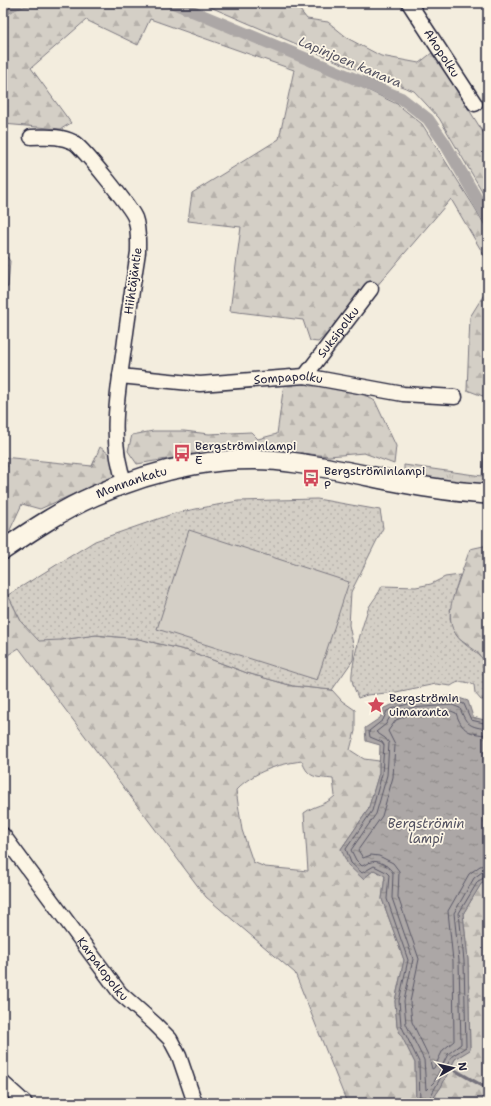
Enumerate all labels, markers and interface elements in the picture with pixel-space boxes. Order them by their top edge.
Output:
street label: Ahopolku [420,26,463,80]
water label: Lapinjoen kanava [296,33,404,91]
street label: Hiihtäjäntie [120,246,146,316]
street label: Suksipolku [314,303,363,361]
street label: Sompapolku [253,368,324,388]
place label: Bergströminlampi E [195,438,296,468]
bus stop icon: Bergströminlampi E [172,443,192,463]
street label: Monnankatu [94,463,169,502]
place label: Bergströminlampi P [324,463,425,493]
bus stop icon: Bergströminlampi P [301,468,321,488]
place label: Bergströmin uimaranta [389,690,459,720]
place icon: Bergströmin uimaranta [366,695,386,715]
water label: Bergströmin lampi [388,815,464,847]
street label: Karpalopolku [73,934,132,1005]
north arrow [433,1048,473,1088]
text: N [454,1061,470,1072]

